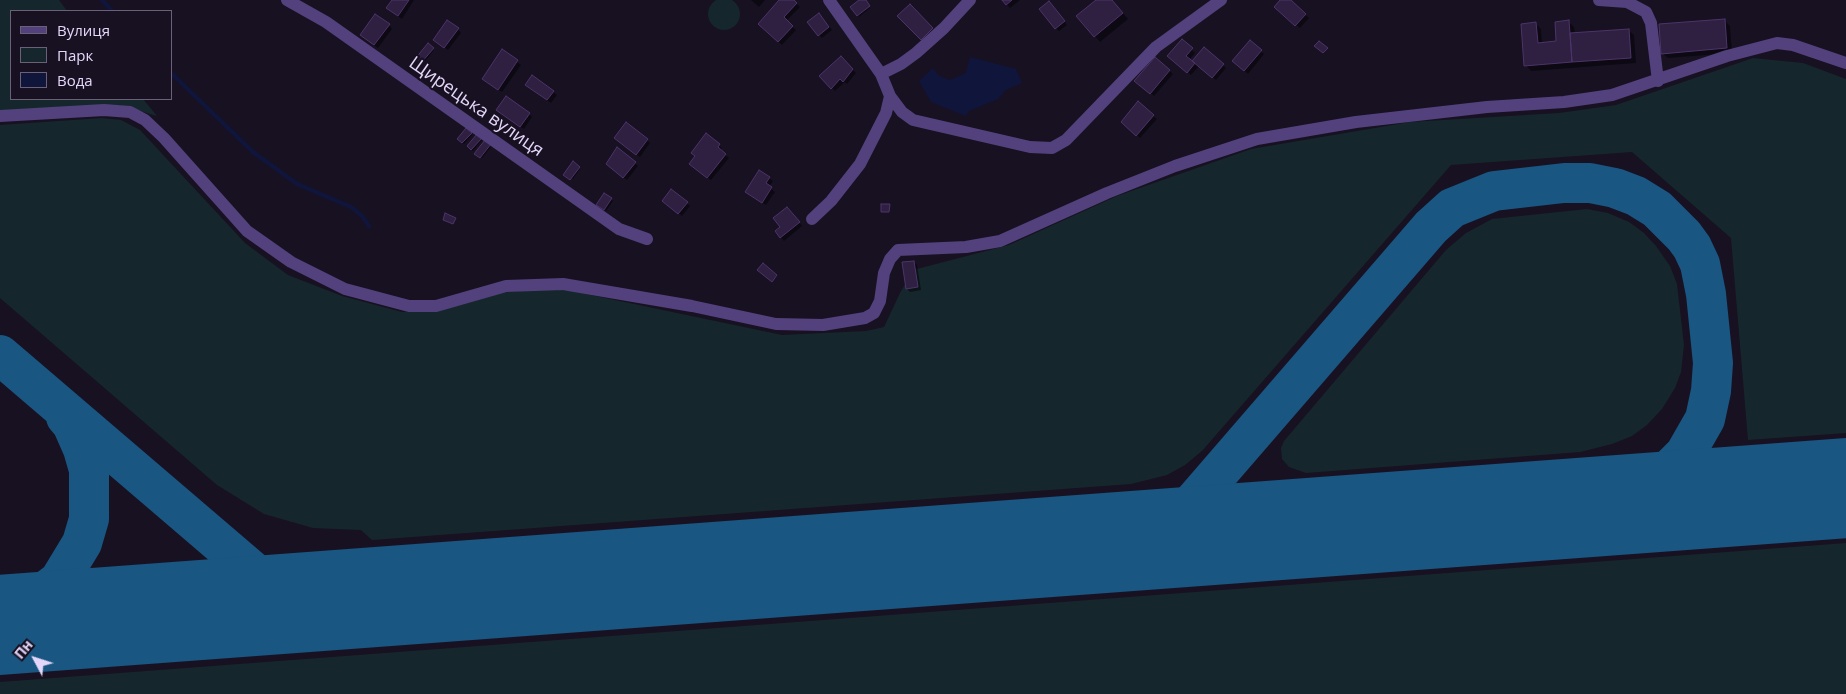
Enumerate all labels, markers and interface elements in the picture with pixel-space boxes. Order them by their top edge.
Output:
legend [10,10,172,100]
text: Вулиця [57,20,110,40]
text: Парк [57,45,93,65]
street label: Щирецька вулиця [405,52,547,162]
text: Вода [57,70,93,90]
north arrow [10,634,60,684]
text: Пн [10,635,37,663]

